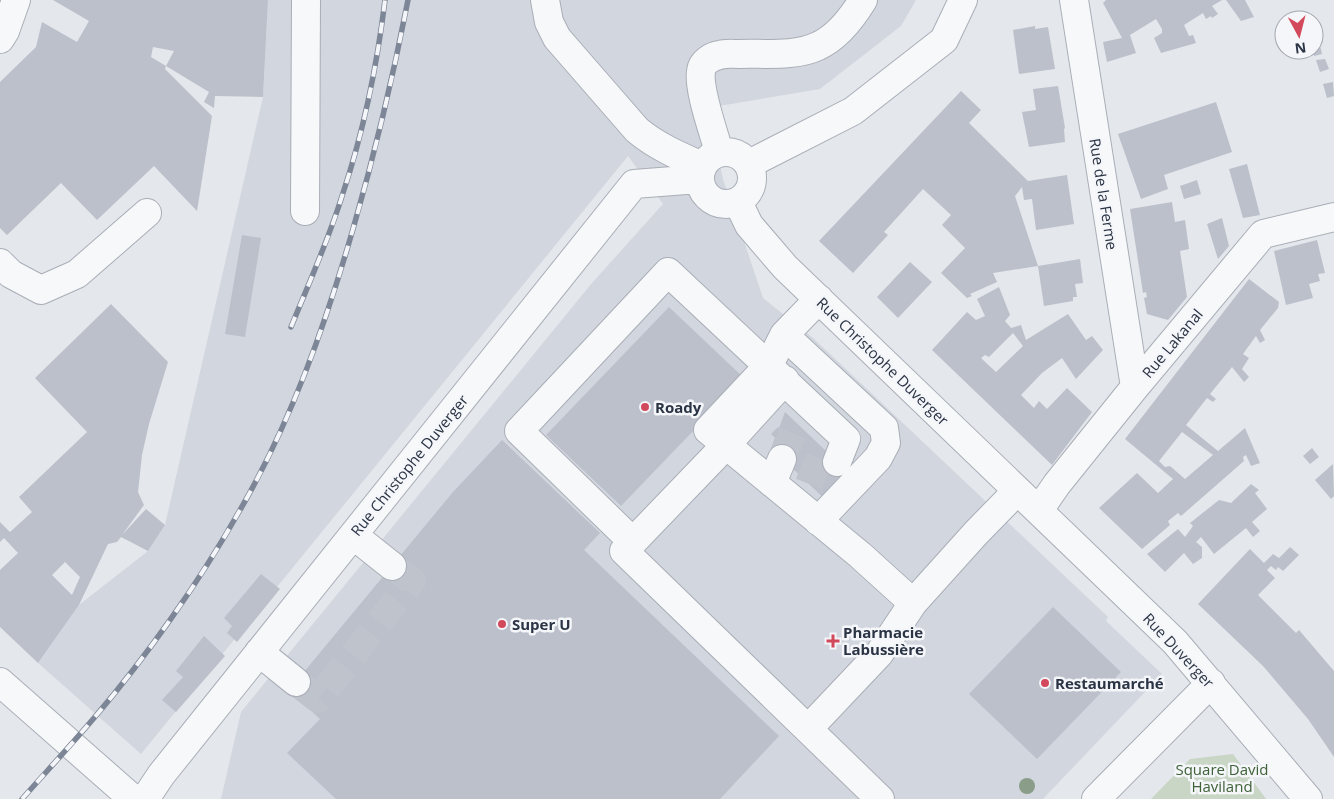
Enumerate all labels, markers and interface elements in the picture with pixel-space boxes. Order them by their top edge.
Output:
north arrow [1274,10,1324,60]
text: N [1294,38,1307,59]
street label: Rue de la Ferme [1085,137,1123,251]
street label: Rue Christophe Duverger [813,293,953,429]
street label: Rue Lakanal [1137,304,1207,382]
street label: Rue Christophe Duverger [346,390,472,540]
place label: Roady [655,397,702,417]
marker: Roady [639,401,651,413]
street label: Rue Duverger [1139,608,1219,692]
place label: Super U [512,614,571,634]
marker: Super U [496,618,508,630]
place label: Pharmacie Labussière [843,622,924,659]
marker: Pharmacie Labussière [827,635,839,647]
place label: Restaumarché [1055,673,1164,693]
marker: Restaumarché [1039,677,1051,689]
park label: Square David Haviland [1175,759,1269,796]

